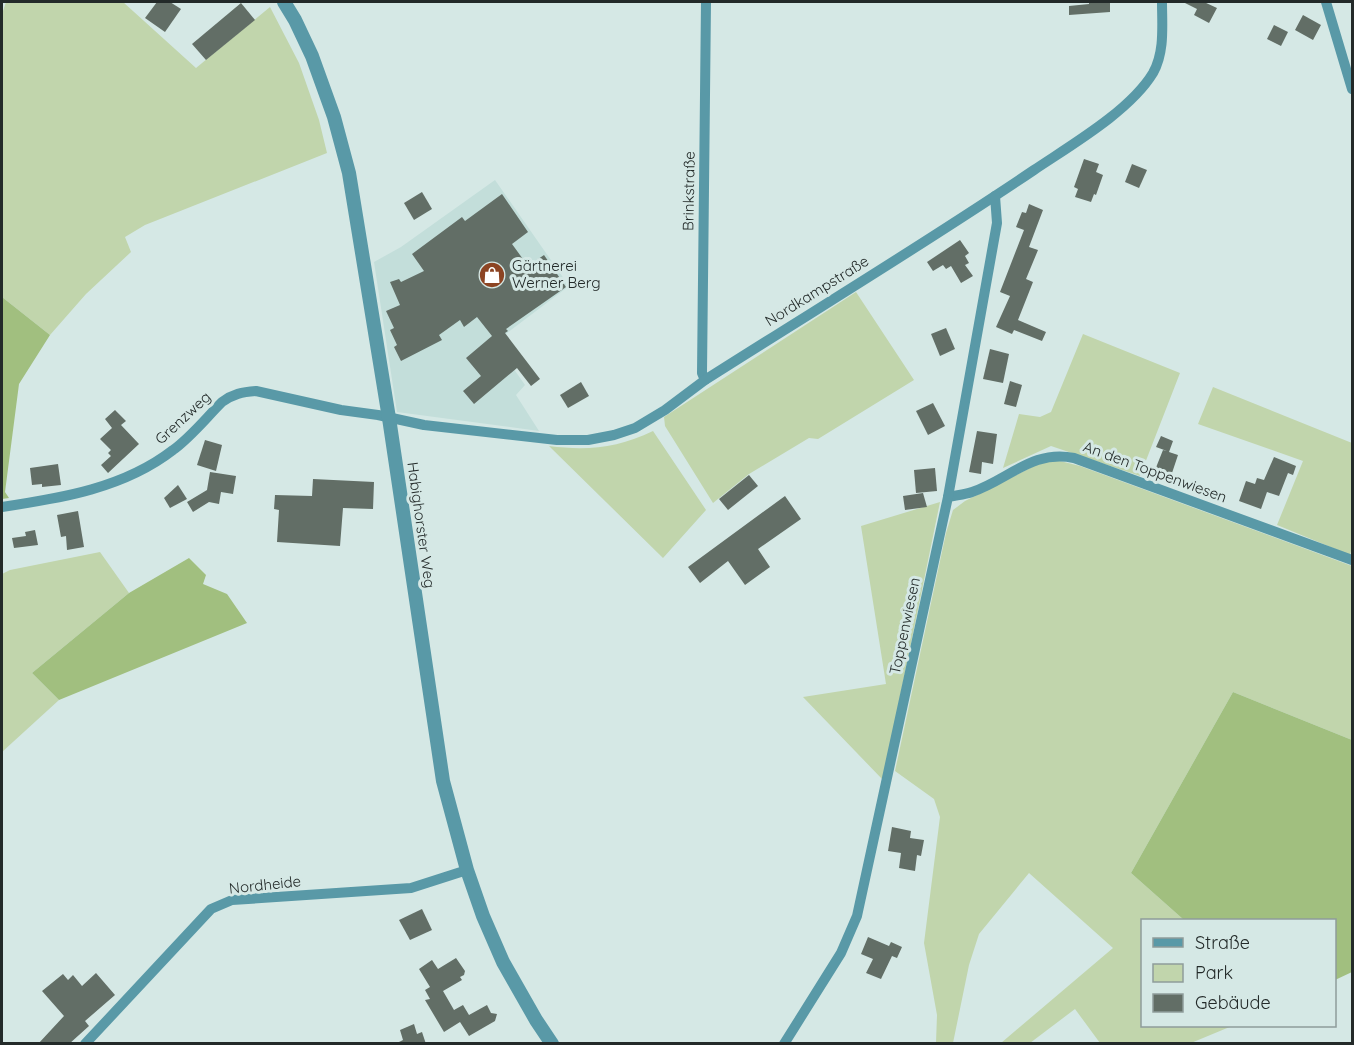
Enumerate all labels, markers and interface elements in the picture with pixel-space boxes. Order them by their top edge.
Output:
street label: Brinkstraße [678,151,699,231]
street label: Nordkampstraße [761,251,872,330]
place label: Gärtnerei Werner Berg [512,256,601,292]
shop icon: Gärtnerei Werner Berg [477,260,507,290]
street label: Grenzweg [151,387,214,448]
street label: An den Toppenwiesen [1081,437,1230,506]
street label: Habighorster Weg [403,461,440,589]
street label: Toppenwiesen [885,576,924,676]
street label: Nordheide [228,871,302,898]
legend [1141,919,1336,1027]
text: Straße [1195,931,1250,954]
text: Park [1195,961,1233,984]
text: Gebäude [1195,991,1271,1014]

